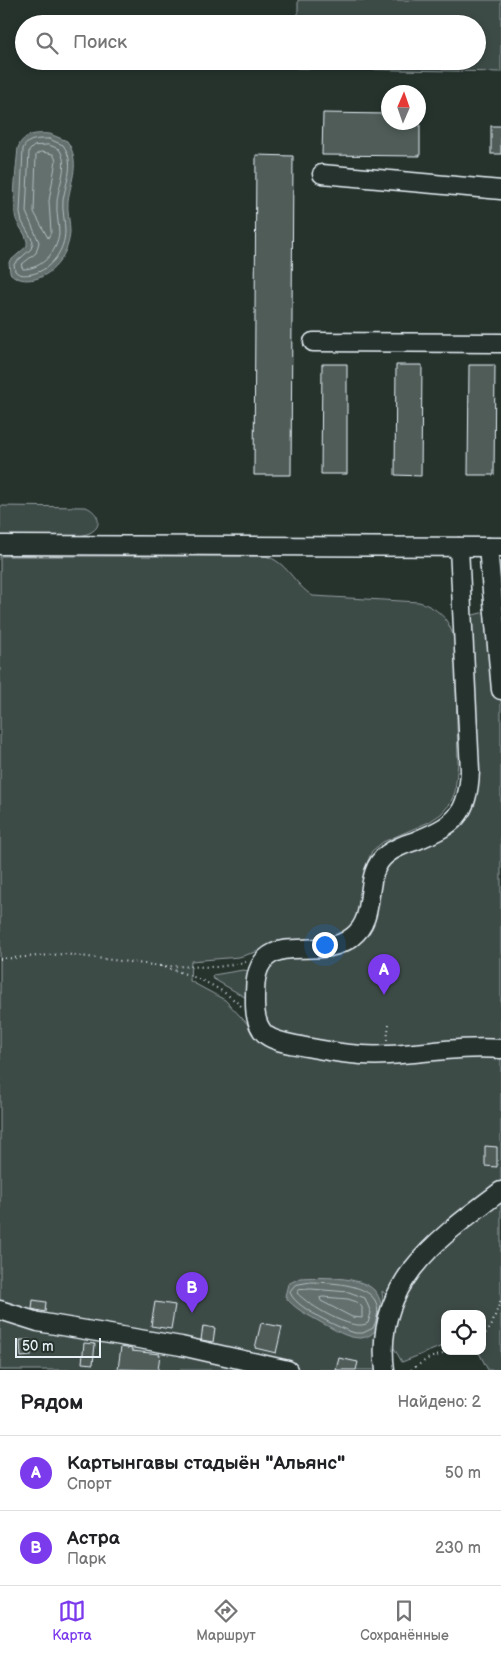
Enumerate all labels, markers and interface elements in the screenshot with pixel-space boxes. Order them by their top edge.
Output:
search box [15,15,486,70]
icon: search [33,29,61,57]
text: Поиск [73,31,127,54]
north arrow [381,85,426,130]
your location [312,932,338,958]
pin: A [368,954,400,995]
pin: B [176,1272,208,1313]
map controls [441,1310,486,1355]
button: locate [441,1310,486,1355]
scale bar [15,1335,101,1358]
text: 50 m [22,1338,54,1355]
text: Рядом [20,1390,83,1415]
text: Найдено: 2 [397,1393,481,1412]
text: Картынгавы стадыён "Альянс" [67,1452,345,1475]
text: A [31,1464,41,1483]
text: 50 m [445,1464,481,1483]
text: Спорт [67,1475,112,1494]
text: Астра [67,1527,120,1550]
text: B [30,1539,42,1558]
text: 230 m [435,1539,481,1558]
text: Парк [67,1550,106,1569]
tab: Карта [52,1597,92,1644]
tab: Маршрут [196,1597,256,1644]
tab: Сохранённые [360,1597,449,1644]

